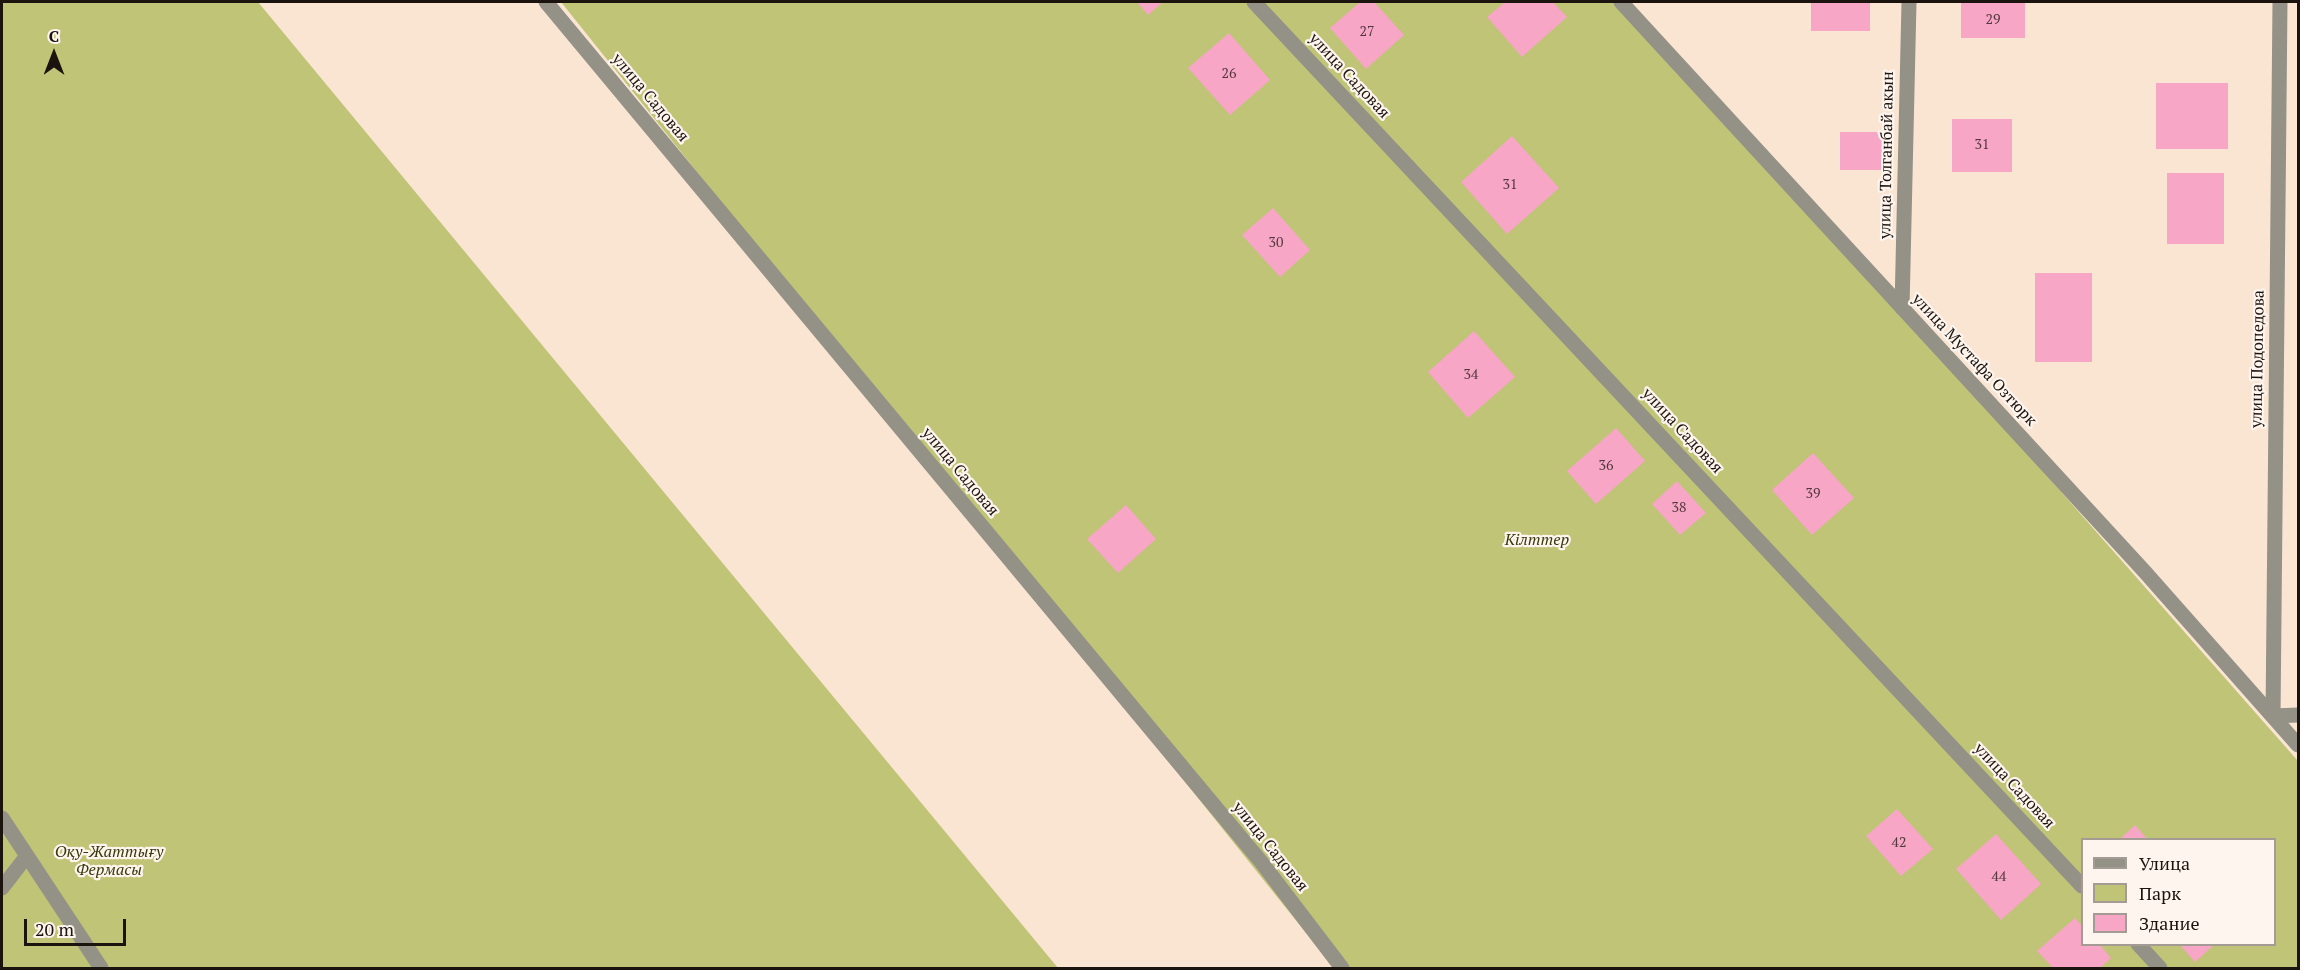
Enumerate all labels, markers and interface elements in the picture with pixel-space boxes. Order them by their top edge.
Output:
house number: 29 [1986,12,2000,28]
north arrow [24,24,84,84]
house number: 27 [1360,24,1374,40]
text: С [49,25,59,47]
street label: улица Садовая [1305,29,1393,123]
street label: улица Садовая [607,50,693,146]
house number: 26 [1222,66,1236,82]
street label: улица Толганбай акын [1876,71,1898,239]
house number: 31 [1975,137,1989,153]
house number: 31 [1503,177,1517,193]
house number: 30 [1269,235,1283,251]
street label: улица Мустафа Озтюрк [1908,290,2040,430]
street label: улица Подопедова [2247,290,2269,428]
house number: 34 [1464,367,1478,383]
street label: улица Садовая [1638,384,1726,478]
street label: улица Садовая [917,424,1003,520]
house number: 36 [1599,458,1613,474]
house number: 39 [1806,486,1820,502]
house number: 38 [1672,500,1686,516]
park label: Кілттер [1505,530,1569,550]
street label: улица Садовая [1970,739,2058,833]
street label: улица Садовая [1228,798,1312,896]
house number: 42 [1892,835,1906,851]
legend [2081,838,2276,946]
park label: Оқу-Жаттығу Фермасы [55,842,163,880]
text: Улица [2139,851,2190,875]
house number: 44 [1992,869,2006,885]
text: Парк [2139,881,2181,905]
scale bar [27,907,129,945]
text: Здание [2139,911,2199,935]
text: 20 m [35,917,74,941]

